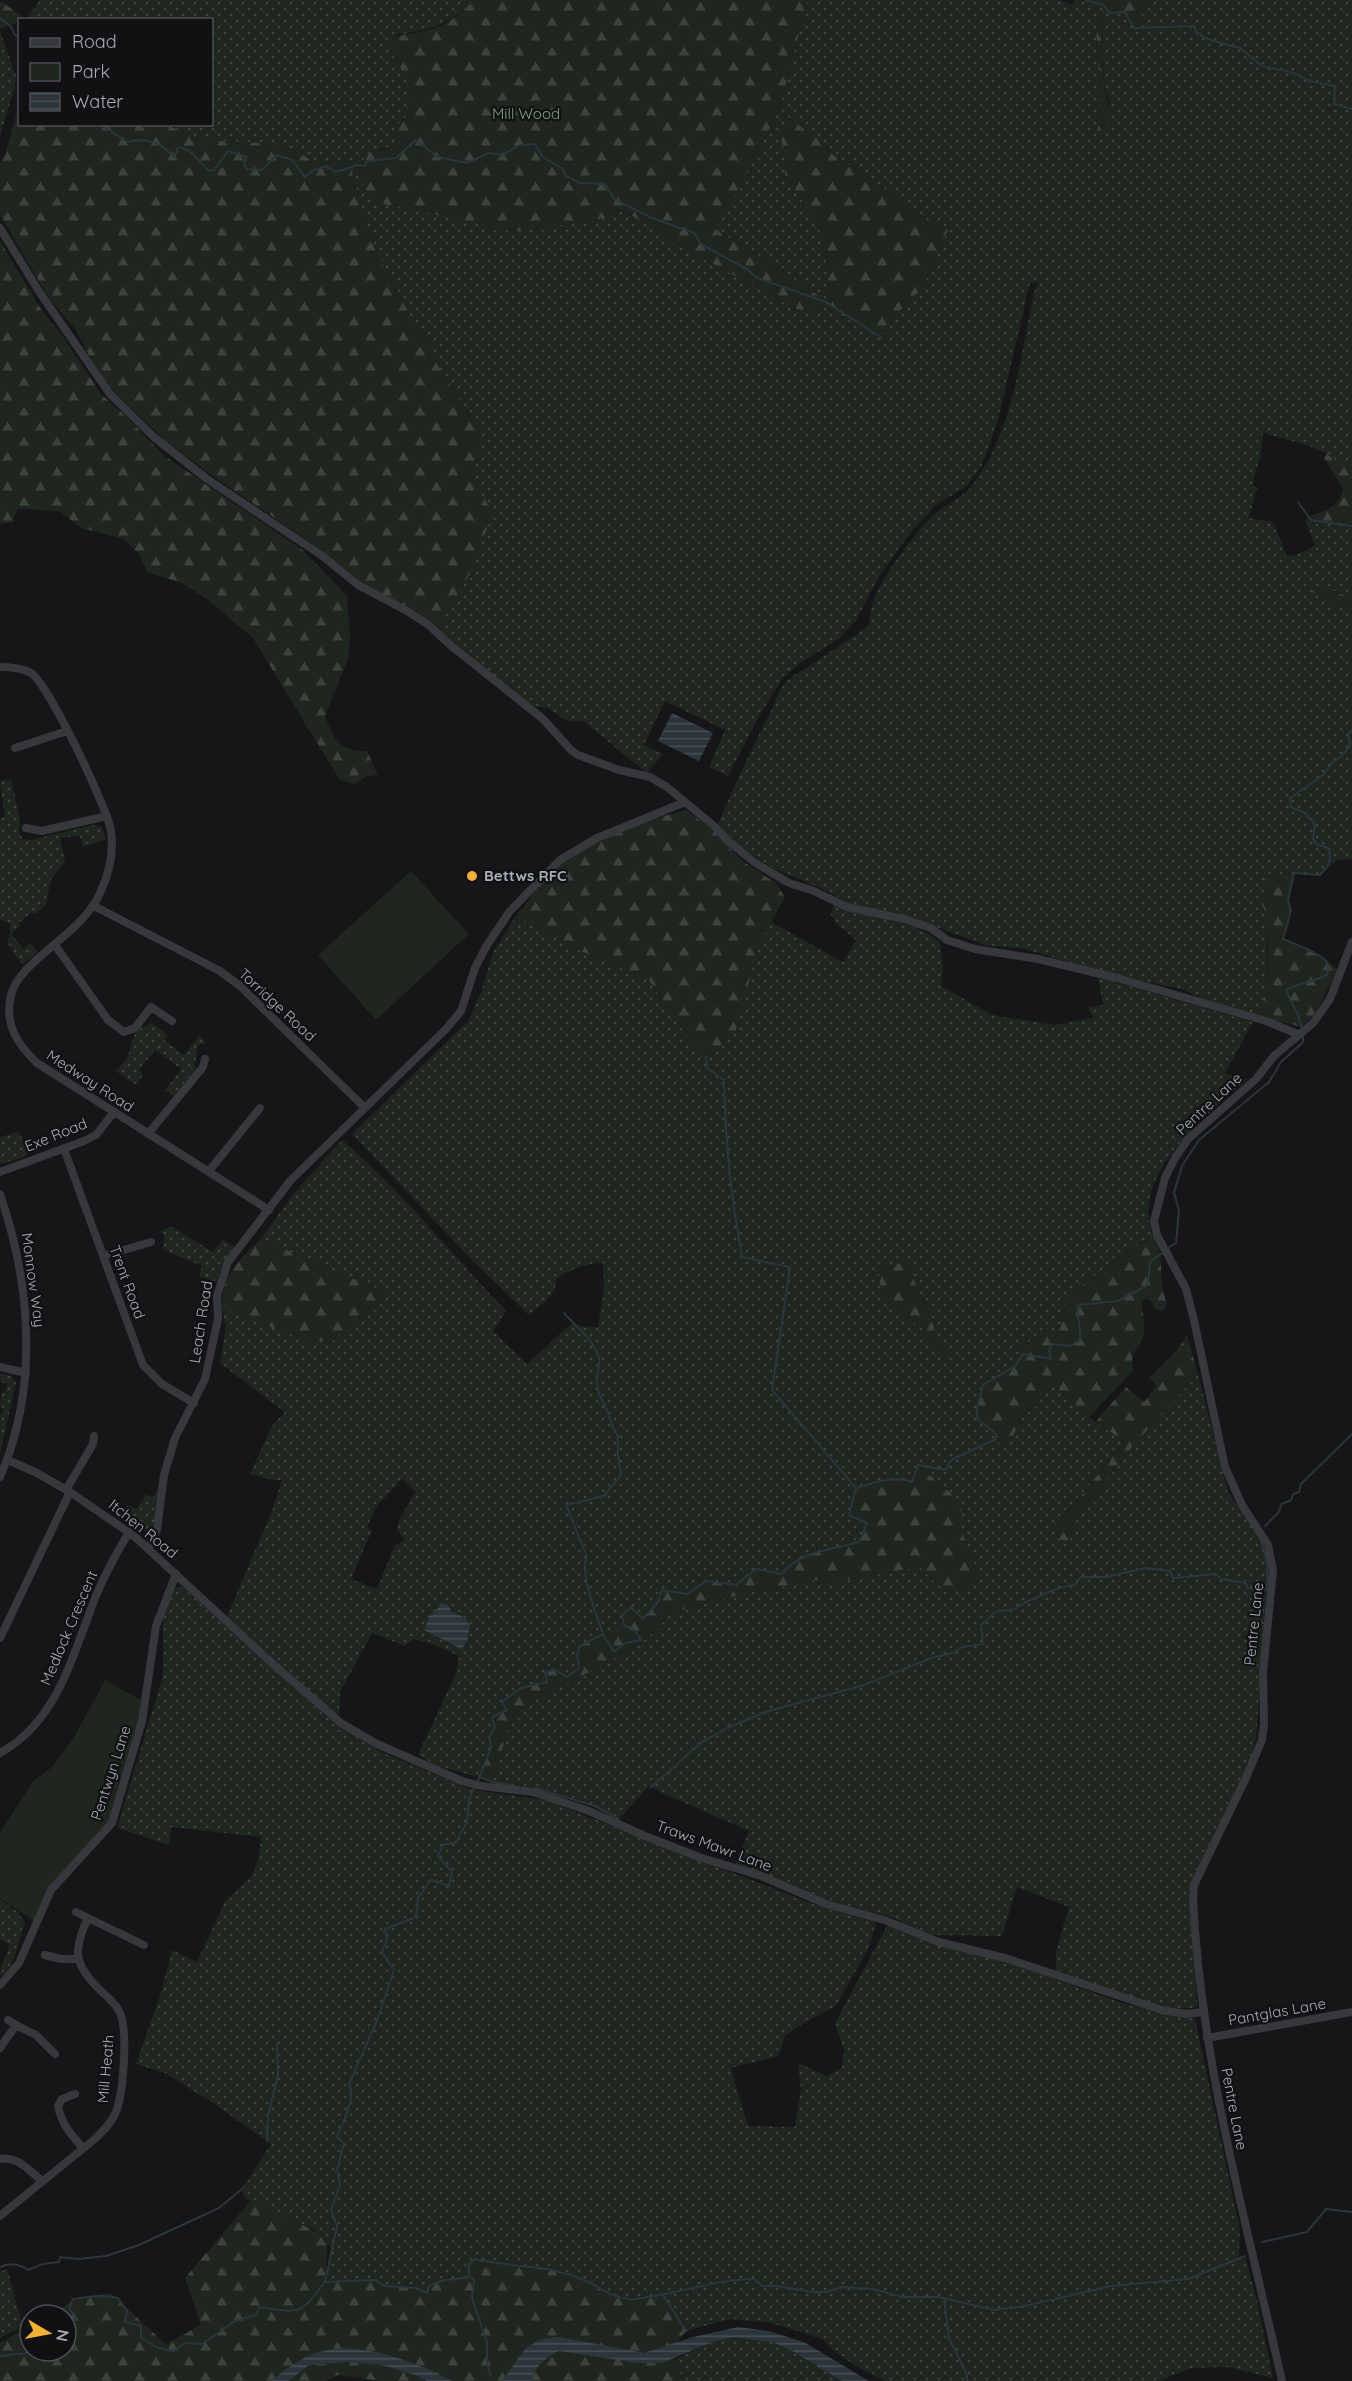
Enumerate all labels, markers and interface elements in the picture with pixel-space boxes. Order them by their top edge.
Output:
legend [18,18,213,126]
text: Road [72,30,117,53]
text: Park [72,60,110,83]
text: Water [72,90,123,113]
park label: Mill Wood [492,104,560,123]
place label: Bettws RFC [484,866,567,885]
marker: Bettws RFC [465,869,479,883]
street label: Torridge Road [235,964,320,1045]
street label: Medway Road [43,1045,137,1116]
street label: Pentre Lane [1172,1068,1246,1139]
street label: Exe Road [22,1113,90,1156]
street label: Monnow Way [17,1231,50,1328]
street label: Trent Road [105,1242,150,1321]
street label: Leach Road [185,1279,216,1365]
street label: Itchen Road [105,1495,182,1562]
street label: Medlock Crescent [36,1567,101,1688]
street label: Pentre Lane [1240,1582,1267,1666]
street label: Pentwyn Lane [86,1723,135,1823]
street label: Traws Mawr Lane [654,1816,775,1875]
street label: Pantglas Lane [1227,1994,1327,2029]
street label: Mill Heath [93,2034,118,2104]
street label: Pentre Lane [1217,2066,1252,2152]
north arrow [18,2303,78,2363]
text: N [52,2328,74,2343]

